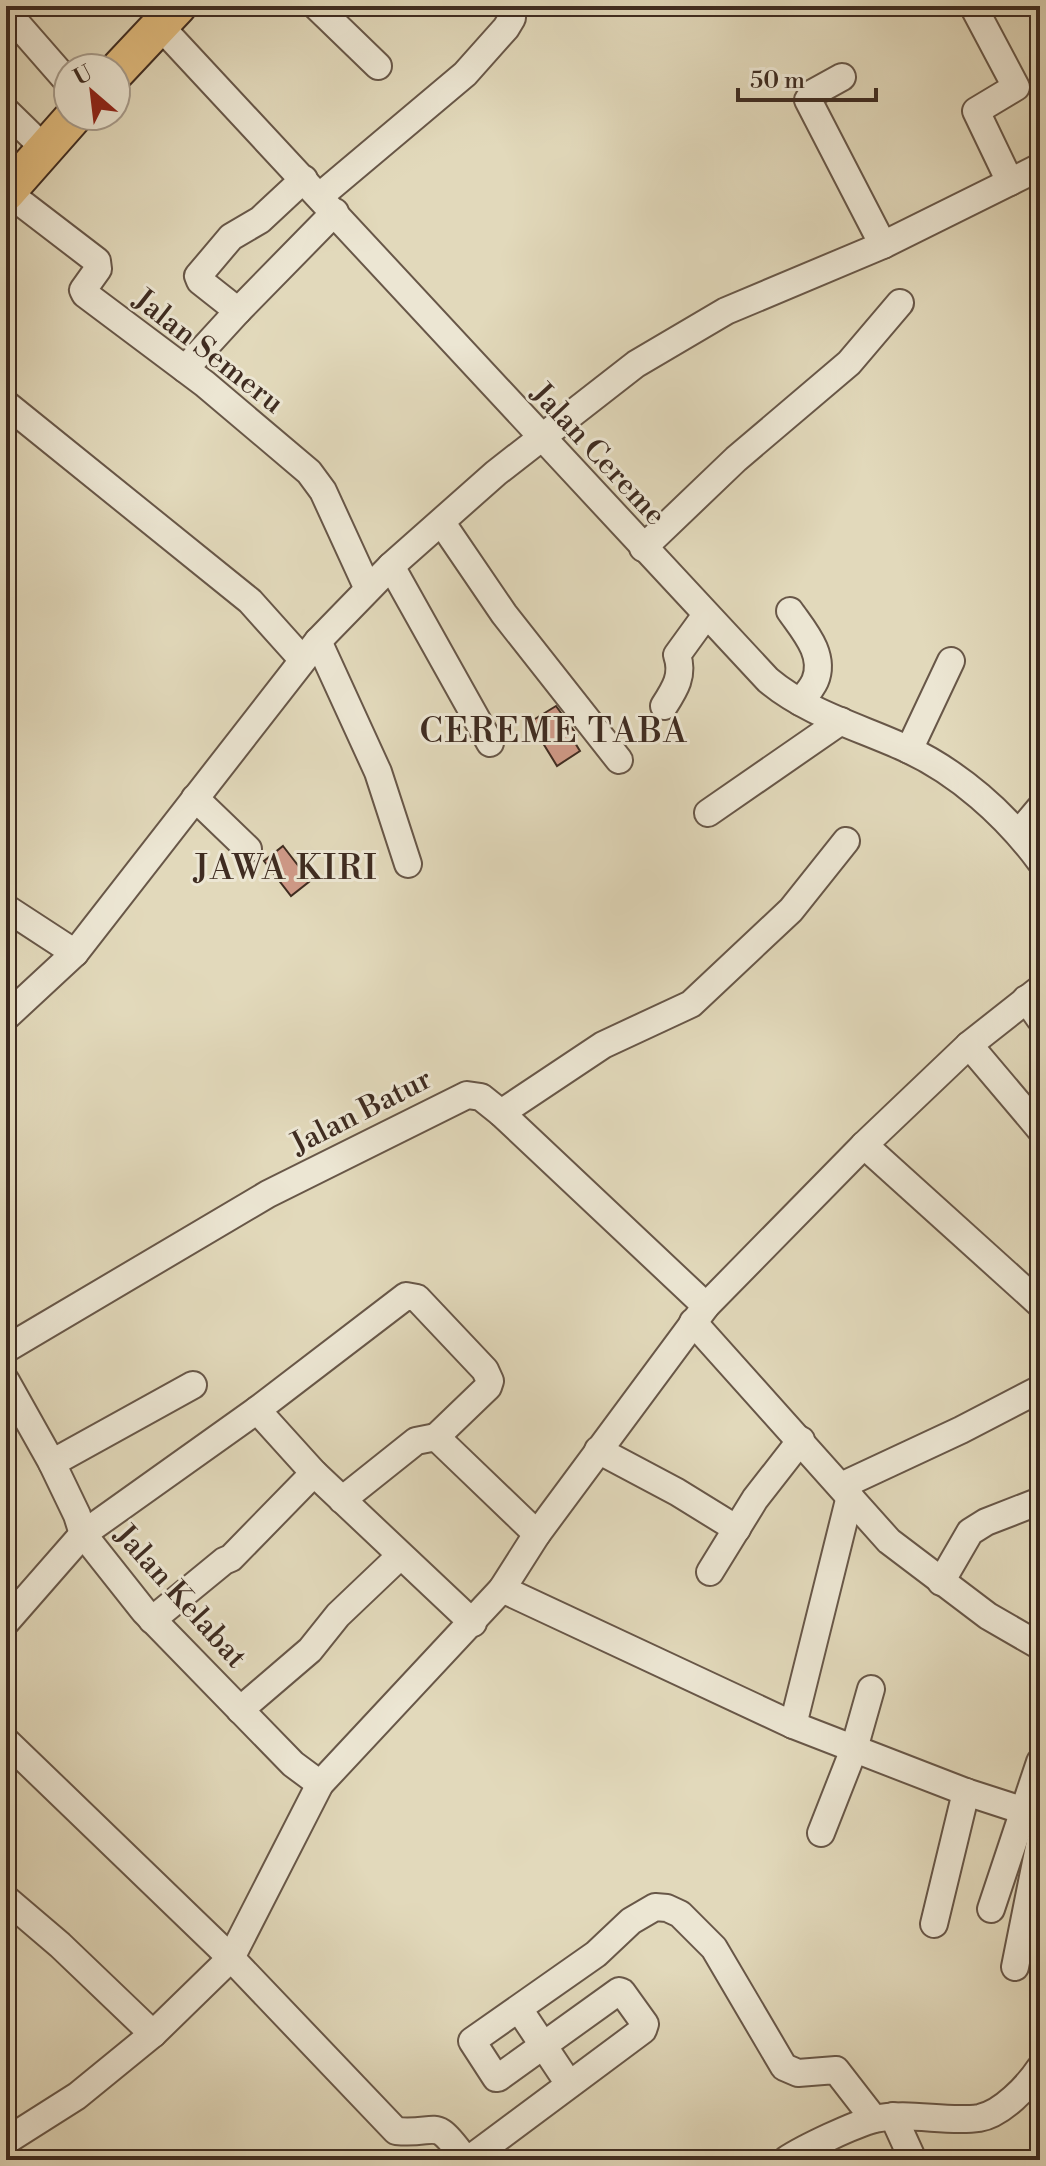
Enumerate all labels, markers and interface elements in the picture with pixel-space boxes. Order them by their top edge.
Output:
north arrow [52,52,132,132]
scale bar [738,52,876,102]
text: U [69,60,97,92]
text: 50 m [750,66,805,96]
street label: Jalan Semeru [125,281,291,422]
street label: Jalan Cereme [522,375,674,534]
district label: CEREME TABA [419,711,689,753]
district label: JAWA KIRI [193,848,378,890]
street label: Jalan Batur [284,1060,438,1164]
street label: Jalan Kelabat [105,1516,255,1676]

